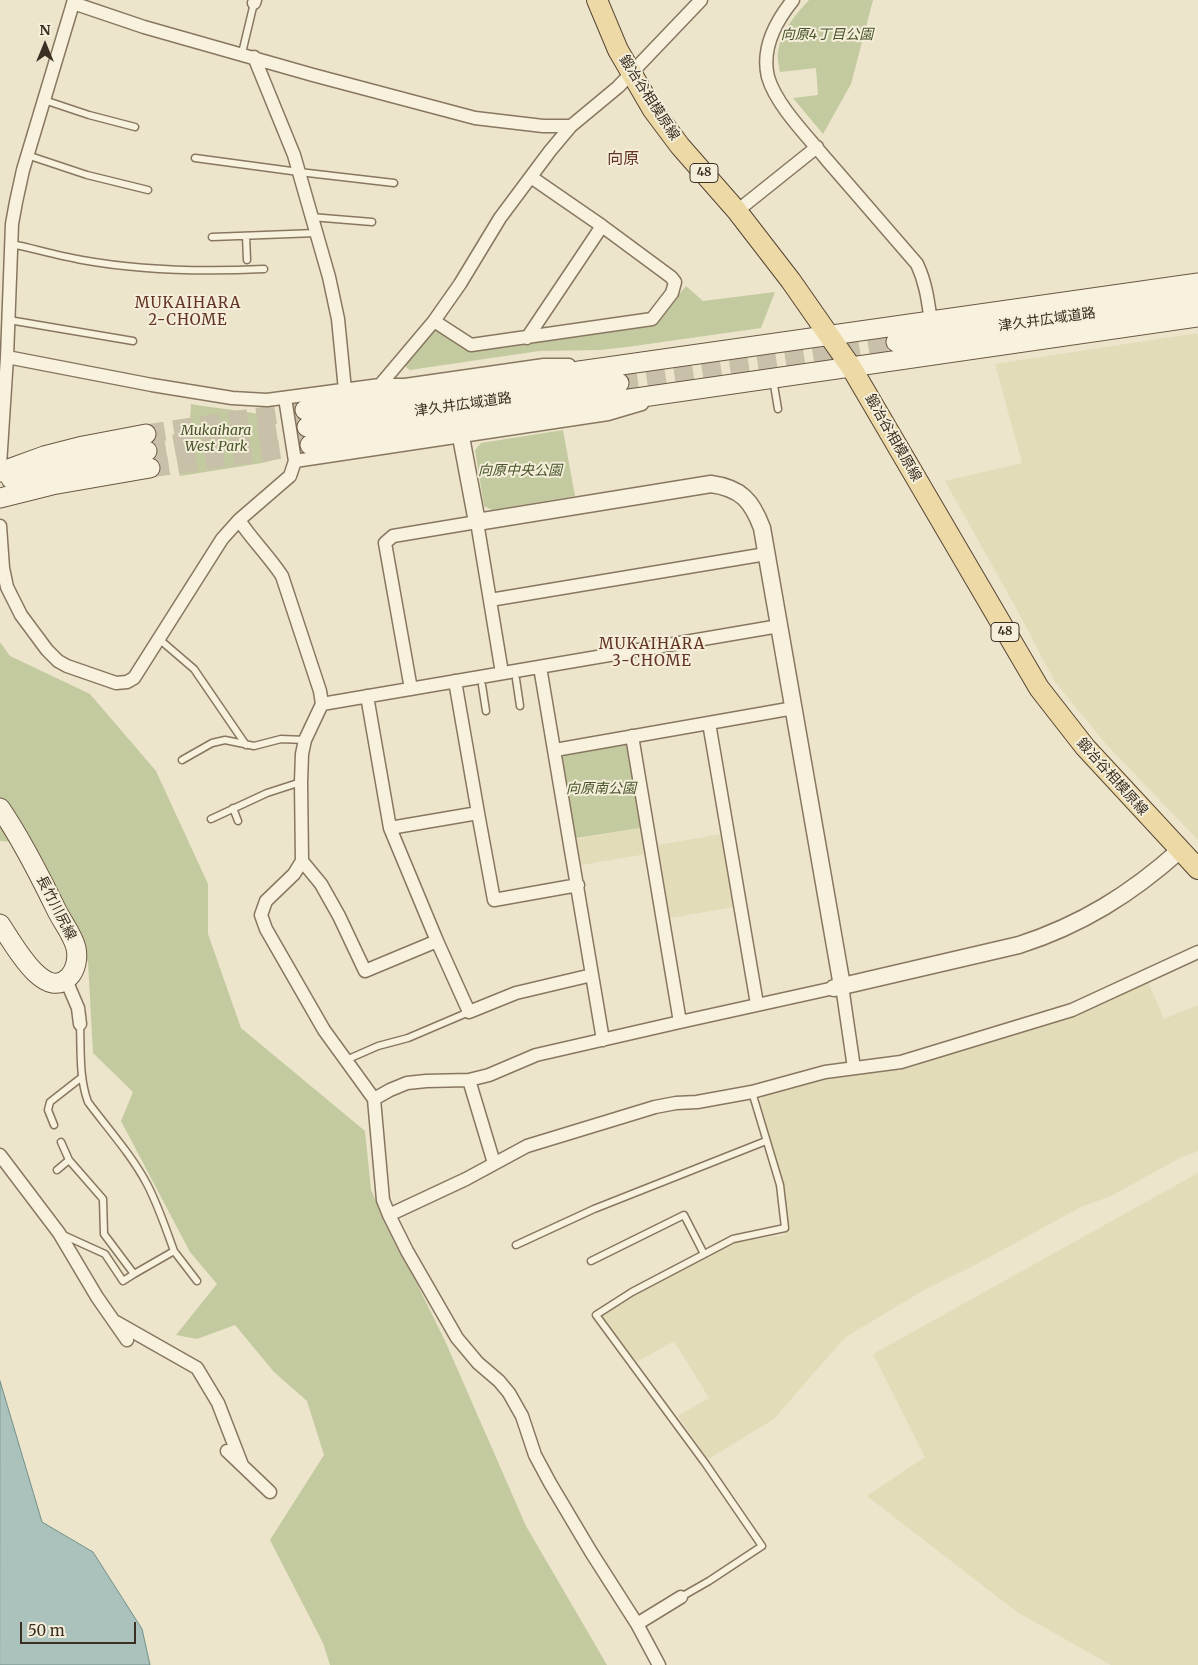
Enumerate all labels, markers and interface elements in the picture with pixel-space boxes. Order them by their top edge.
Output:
north arrow [20,20,70,70]
text: N [39,21,51,39]
park label: 向原4丁目公園 [781,27,873,43]
street label: 鍛冶谷相模原線 [615,52,683,144]
district label: 向原 [607,149,639,169]
road number: 48 [690,164,718,182]
district label: MUKAIHARA 2-CHOME [134,295,242,330]
street label: 津久井広域道路 [997,305,1097,335]
street label: 津久井広域道路 [413,390,513,420]
street label: 鍛冶谷相模原線 [861,391,925,485]
park label: Mukaihara West Park [181,423,251,456]
park label: 向原中央公園 [478,463,562,479]
road number: 48 [991,622,1019,642]
district label: MUKAIHARA 3-CHOME [598,636,706,671]
street label: 鍛冶谷相模原線 [1073,735,1151,819]
park label: 向原南公園 [566,781,636,797]
street label: 長竹川尻線 [33,873,79,943]
scale bar [22,1612,139,1644]
text: 50 m [28,1621,65,1640]

